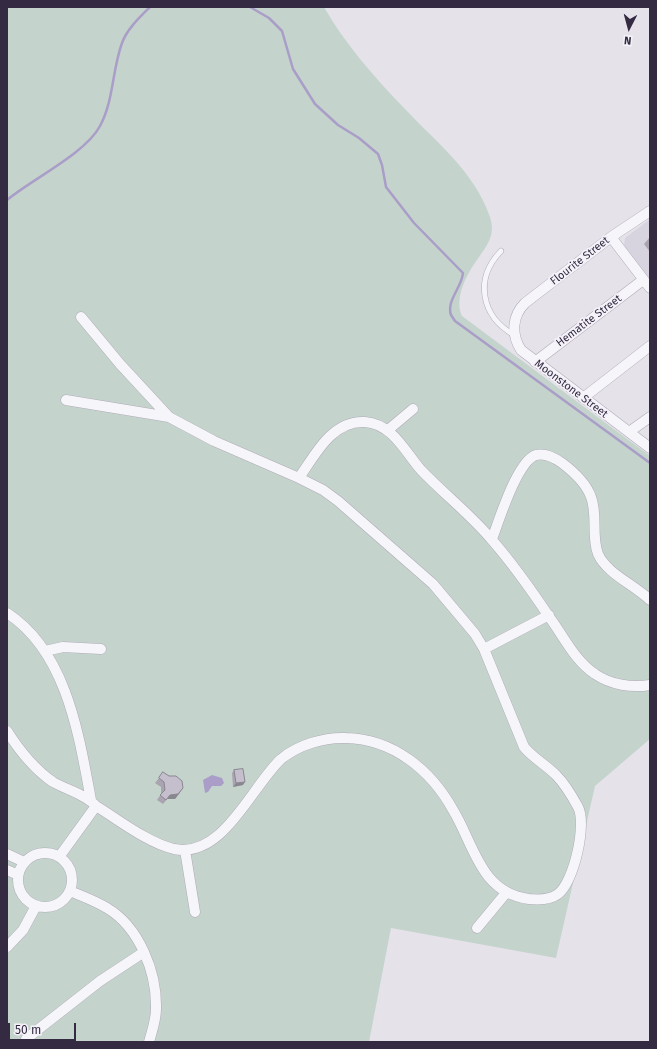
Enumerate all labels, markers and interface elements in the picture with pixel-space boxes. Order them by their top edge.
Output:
north arrow [609,8,649,48]
text: N [623,34,632,47]
street label: Flourite Street [548,234,612,288]
street label: Hematite Street [554,292,624,350]
street label: Moonstone Street [532,357,610,421]
scale bar [10,1015,78,1041]
text: 50 m [15,1023,41,1037]

